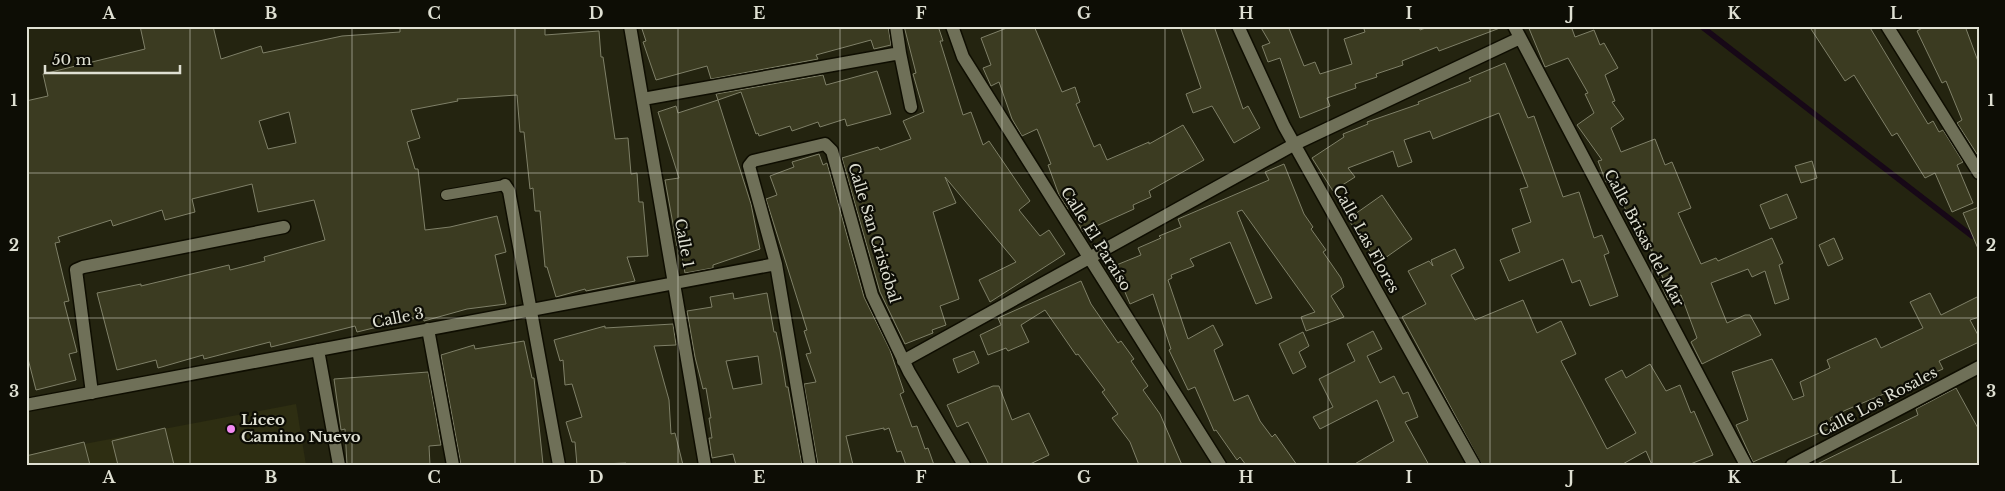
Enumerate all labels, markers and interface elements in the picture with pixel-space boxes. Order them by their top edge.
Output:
text: A [102,3,117,23]
text: B [265,3,278,23]
text: C [427,3,441,23]
text: D [589,3,603,23]
text: E [753,3,765,23]
text: F [915,3,927,23]
text: G [1077,3,1091,23]
text: H [1238,3,1254,23]
text: I [1406,3,1413,23]
text: J [1565,3,1574,23]
text: K [1727,3,1741,23]
text: L [1890,3,1902,23]
scale bar [45,42,180,74]
text: 50 m [52,50,92,69]
text: 1 [11,90,18,110]
text: 1 [1988,90,1995,110]
street label: Calle San Cristóbal [844,161,905,305]
street label: Calle Brisas del Mar [1600,166,1689,310]
street label: Calle Las Flores [1329,181,1404,296]
street label: Calle El Paraíso [1057,183,1136,294]
street label: Calle 1 [671,217,698,269]
text: 2 [9,235,19,255]
text: 2 [1986,235,1996,255]
street label: Calle 3 [370,303,425,332]
street label: Calle Los Rosales [1815,362,1941,441]
text: 3 [9,381,19,401]
text: 3 [1986,381,1996,401]
place label: Liceo Camino Nuevo [241,410,361,446]
marker: Liceo Camino Nuevo [225,423,237,435]
text: A [102,467,117,487]
text: B [265,467,278,487]
text: C [427,467,441,487]
text: D [589,467,603,487]
text: E [753,467,765,487]
text: F [915,467,927,487]
text: G [1077,467,1091,487]
text: H [1238,467,1254,487]
text: I [1406,467,1413,487]
text: J [1565,467,1574,487]
text: K [1727,467,1741,487]
text: L [1890,467,1902,487]

